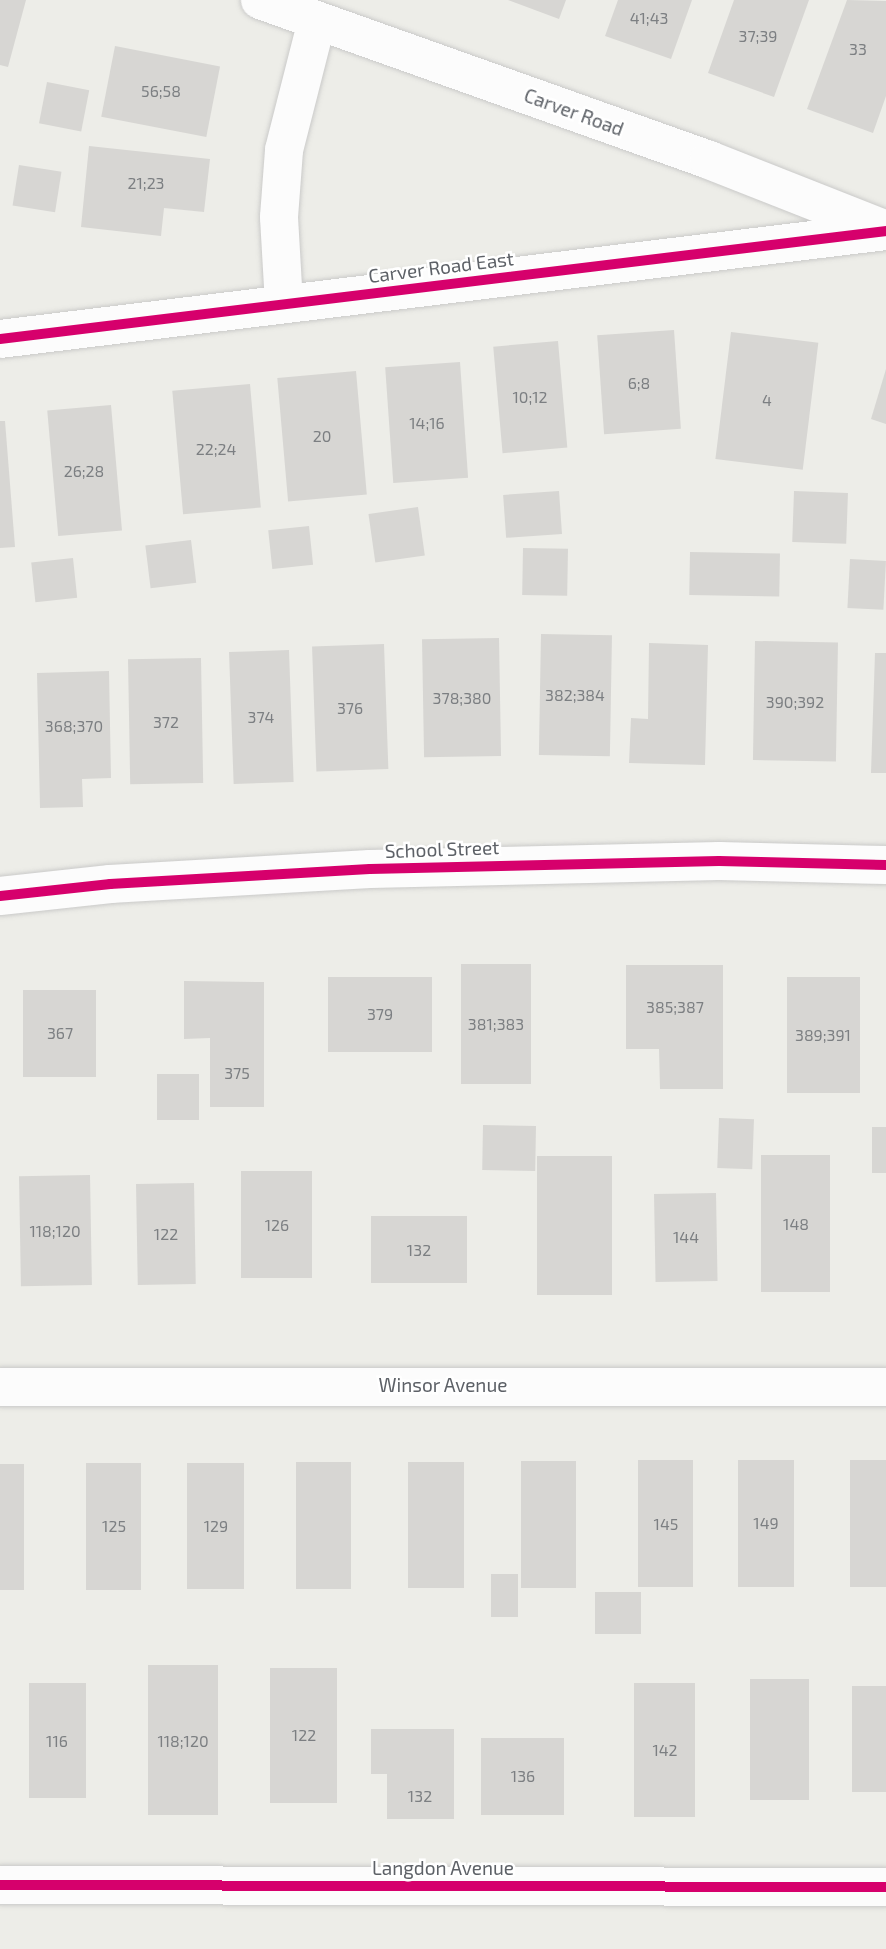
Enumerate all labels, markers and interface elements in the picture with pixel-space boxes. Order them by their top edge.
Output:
house number: 41;43 [630,8,668,28]
house number: 37;39 [739,26,777,46]
house number: 33 [849,39,867,59]
house number: 56;58 [141,81,181,101]
street label: Carver Road [521,83,627,141]
house number: 21;23 [127,173,165,193]
street label: Carver Road East [367,247,515,287]
house number: 6;8 [628,373,650,393]
house number: 10;12 [512,387,548,407]
house number: 4 [762,390,772,410]
house number: 14;16 [409,413,445,433]
house number: 20 [313,426,331,446]
house number: 22;24 [196,439,236,459]
house number: 26;28 [64,461,104,481]
house number: 382;384 [545,685,605,705]
house number: 378;380 [433,688,491,708]
house number: 390;392 [766,692,824,712]
house number: 376 [337,698,363,718]
house number: 374 [248,707,274,727]
house number: 372 [153,712,179,732]
house number: 368;370 [45,716,103,736]
street label: School Street [384,836,500,862]
house number: 385;387 [646,997,704,1017]
house number: 379 [367,1004,393,1024]
house number: 381;383 [468,1014,524,1034]
house number: 367 [47,1023,73,1043]
house number: 389;391 [795,1025,851,1045]
house number: 375 [224,1063,250,1083]
house number: 148 [783,1214,809,1234]
house number: 126 [265,1215,289,1235]
house number: 118;120 [29,1221,81,1241]
house number: 122 [154,1224,178,1244]
house number: 144 [673,1227,699,1247]
house number: 132 [407,1240,431,1260]
street label: Winsor Avenue [378,1374,508,1396]
house number: 149 [753,1513,779,1533]
house number: 145 [654,1514,678,1534]
house number: 125 [102,1516,126,1536]
house number: 129 [204,1516,228,1536]
house number: 122 [292,1725,316,1745]
house number: 116 [46,1731,68,1751]
house number: 118;120 [157,1731,209,1751]
house number: 142 [652,1740,678,1760]
house number: 136 [511,1766,535,1786]
house number: 132 [408,1786,432,1806]
street label: Langdon Avenue [372,1857,514,1879]

